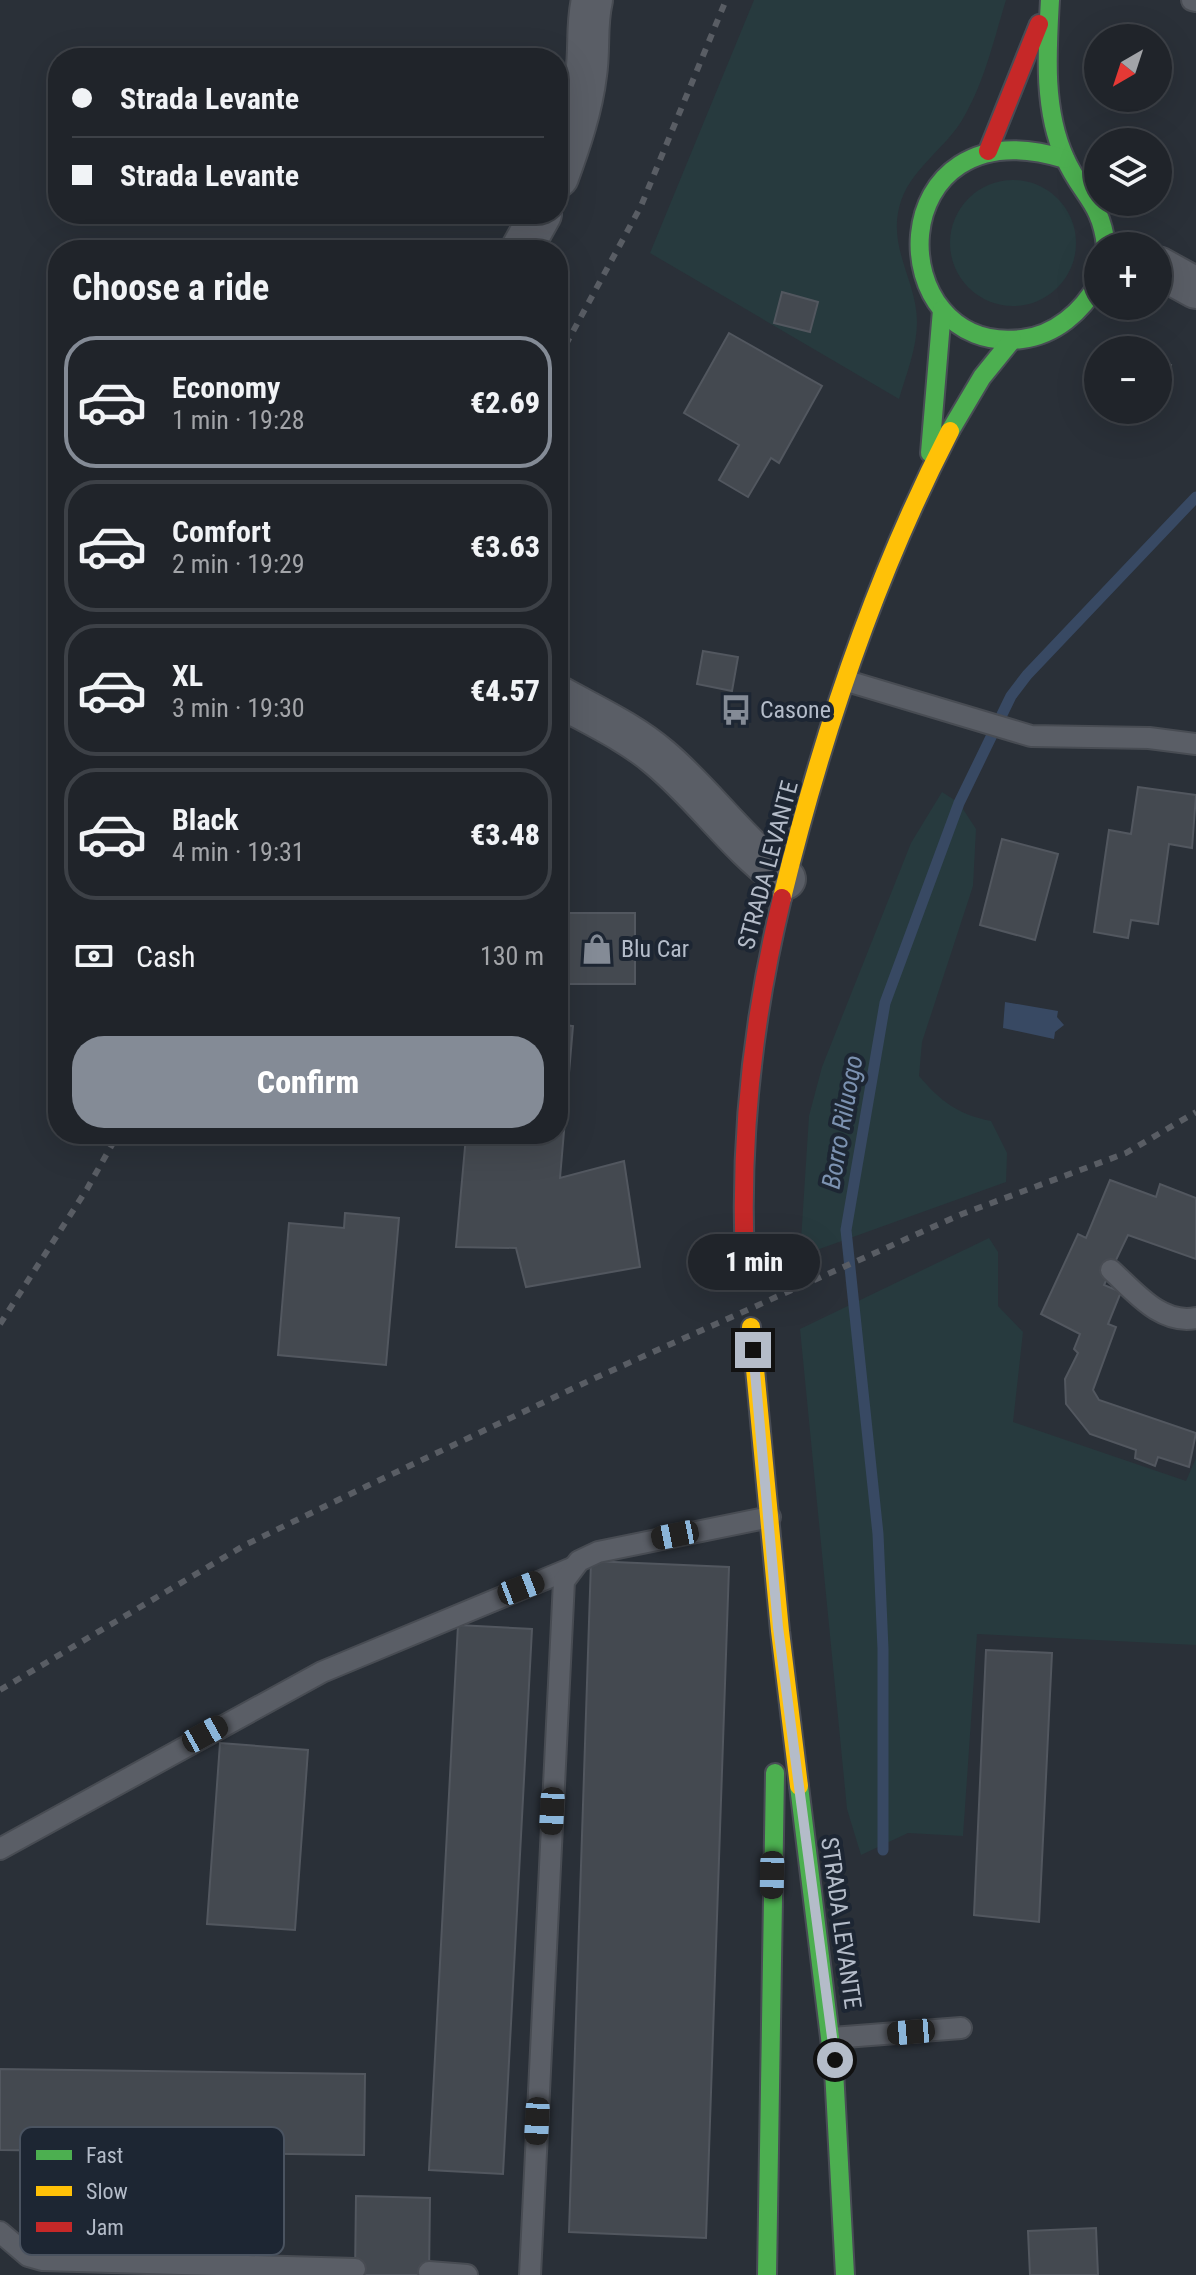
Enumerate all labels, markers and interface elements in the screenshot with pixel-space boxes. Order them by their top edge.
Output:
north arrow [1084,24,1172,112]
map controls [1084,24,1172,424]
text: Strada Levante [120,81,299,116]
button: layers [1084,128,1172,216]
text: Strada Levante [120,158,299,193]
button: + [1084,232,1172,320]
text: Choose a ride [72,267,269,309]
button: − [1084,336,1172,424]
icon: car [76,366,148,438]
text: Economy [172,370,280,405]
text: €2.69 [470,385,540,420]
text: 1 min · 19:28 [172,405,305,435]
icon: car [76,510,148,582]
text: Comfort [172,514,271,549]
text: €3.63 [470,529,540,564]
text: 2 min · 19:29 [172,549,305,579]
icon: car [76,654,148,726]
text: XL [172,658,203,693]
text: €4.57 [470,673,540,708]
text: 3 min · 19:30 [172,693,305,723]
bus stop icon: Casone [719,693,753,727]
place label: Casone [760,696,831,724]
street label: STRADA LEVANTE [732,778,804,952]
icon: car [76,798,148,870]
text: Black [172,802,239,837]
text: €3.48 [470,817,540,852]
text: 4 min · 19:31 [172,837,305,867]
shop icon: Blu Car [580,932,614,966]
icon: cash [72,934,116,978]
place label: Blu Car [621,935,689,963]
text: Cash [136,939,196,974]
text: 130 m [480,941,544,971]
button: Confirm [72,1036,544,1128]
water label: Borro Riluogo [816,1053,868,1191]
callout: 1 min [687,1234,819,1290]
text: 1 min [725,1247,783,1277]
route end [735,1332,771,1368]
car [649,1519,701,1551]
car [494,1568,548,1608]
car [178,1712,232,1756]
car [539,1786,565,1836]
street label: STRADA LEVANTE [815,1835,867,2011]
car [760,1851,784,1899]
car [886,2018,936,2046]
route start [817,2042,853,2078]
car [524,2096,550,2146]
legend [20,2127,284,2255]
text: Fast [86,2143,123,2168]
text: Slow [86,2179,128,2204]
text: Jam [86,2215,124,2240]

